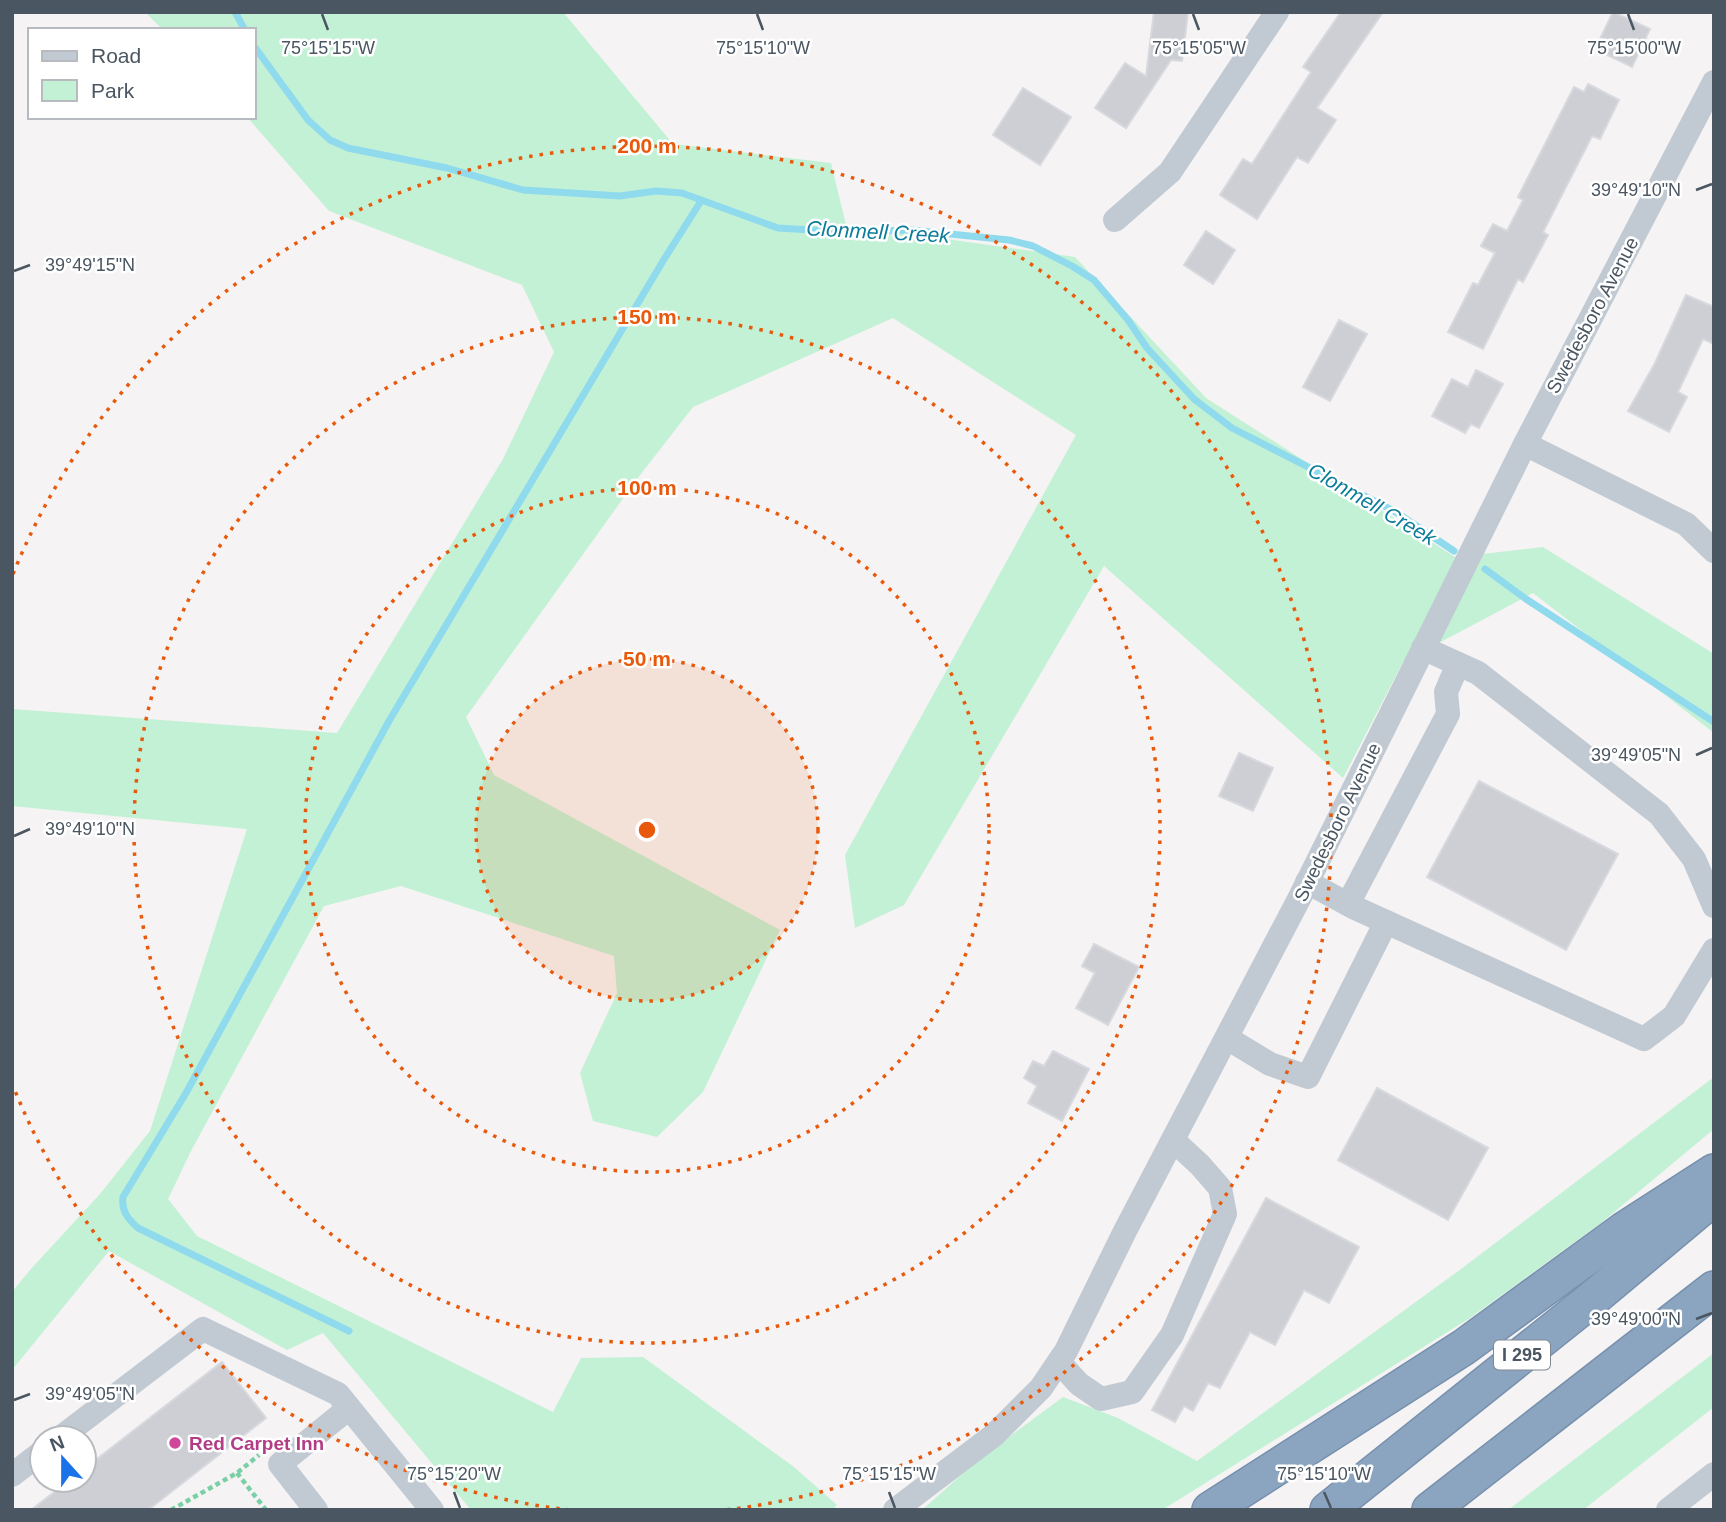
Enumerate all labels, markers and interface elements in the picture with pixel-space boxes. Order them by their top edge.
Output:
legend [28,28,256,119]
text: 75°15'15"W [281,38,375,58]
text: 75°15'10"W [716,38,810,58]
text: 75°15'05"W [1152,38,1246,58]
text: 75°15'00"W [1587,38,1681,58]
text: Road [91,44,141,67]
text: Park [91,79,135,102]
text: 200 m [617,134,677,157]
text: 39°49'10"N [1591,180,1681,200]
water label: Clonmell Creek [806,216,952,247]
street label: Swedesboro Avenue [1542,234,1643,397]
text: 39°49'15"N [45,255,135,275]
text: 150 m [617,305,677,328]
water label: Clonmell Creek [1304,458,1441,550]
text: 100 m [617,476,677,499]
text: 50 m [623,647,671,670]
street label: Swedesboro Avenue [1290,739,1385,905]
text: 39°49'05"N [1591,745,1681,765]
centre of rings [635,818,659,842]
text: 39°49'10"N [45,819,135,839]
text: 39°49'00"N [1591,1309,1681,1329]
road number: I 295 [1494,1340,1550,1370]
text: 39°49'05"N [45,1384,135,1404]
north arrow [28,1424,98,1494]
text: N [47,1431,67,1456]
place label: Red Carpet Inn [189,1433,324,1454]
marker: Red Carpet Inn [167,1435,183,1451]
text: 75°15'20"W [407,1464,501,1484]
text: 75°15'15"W [842,1464,936,1484]
text: 75°15'10"W [1277,1464,1371,1484]

